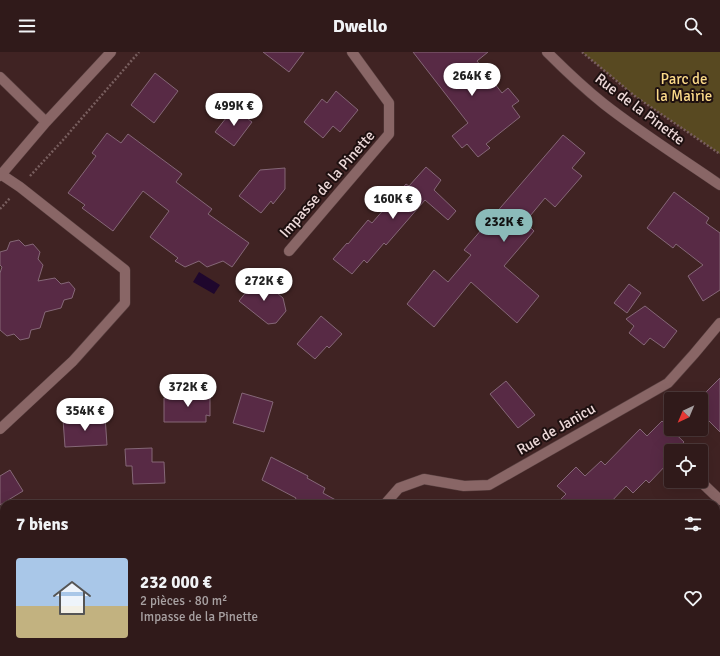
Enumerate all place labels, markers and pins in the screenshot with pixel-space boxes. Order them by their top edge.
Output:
pin: 264K € [439,63,505,97]
pin: 499K € [201,93,267,127]
pin: 160K € [360,186,426,220]
pin: 232K € [471,209,537,243]
pin: 272K € [231,268,297,302]
pin: 372K € [155,374,221,408]
pin: 354K € [52,398,118,432]

